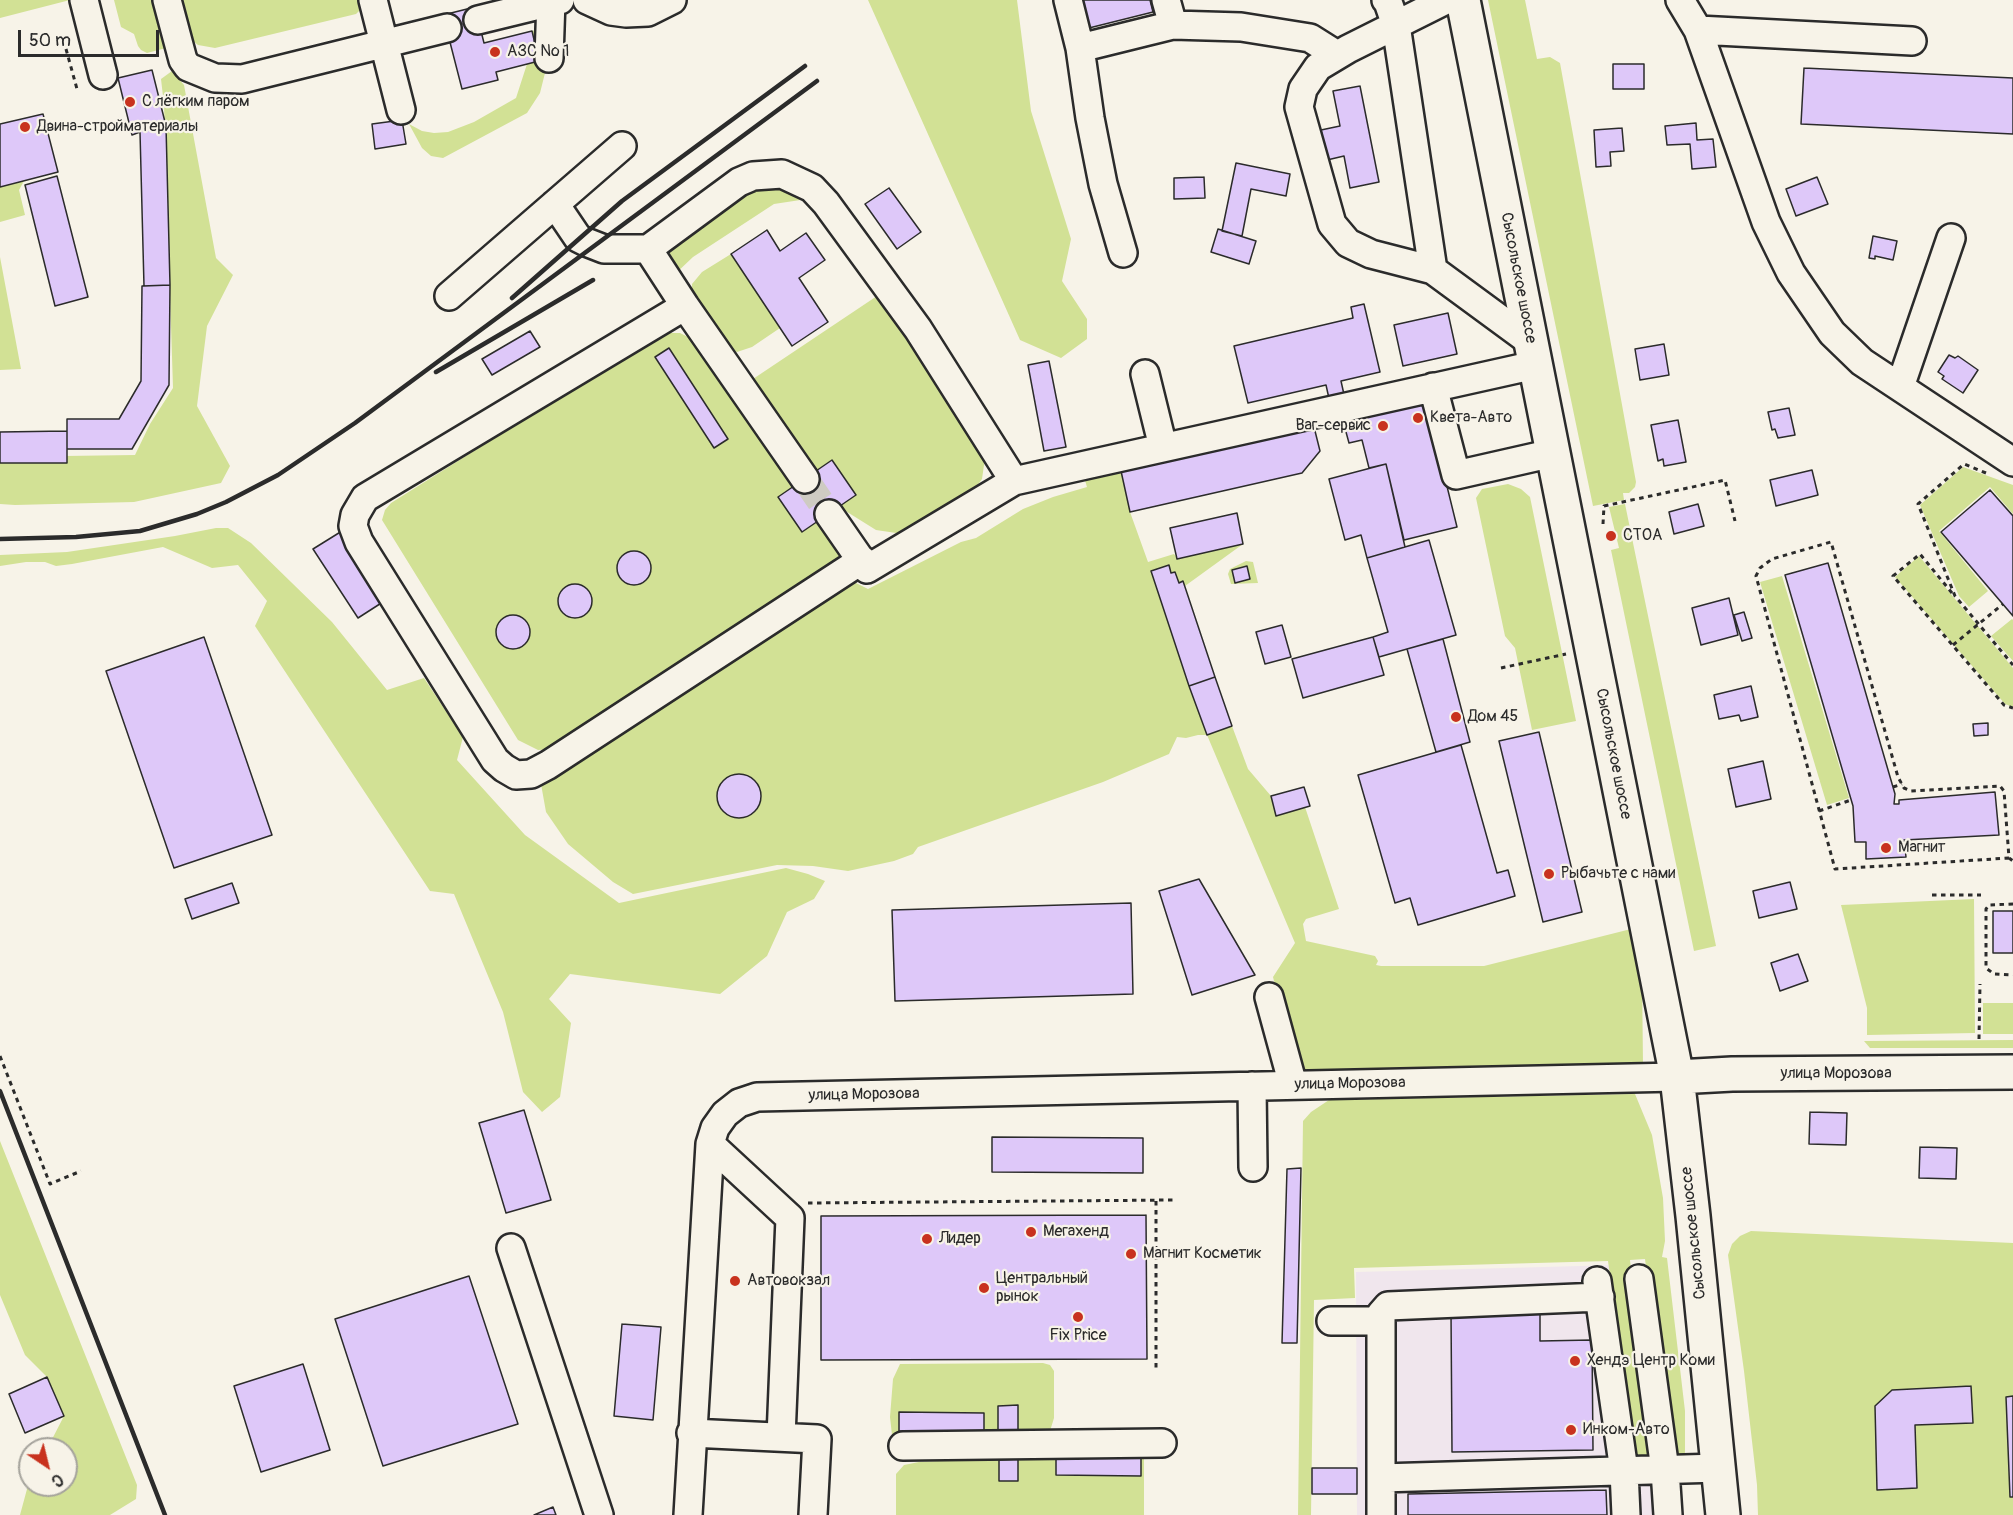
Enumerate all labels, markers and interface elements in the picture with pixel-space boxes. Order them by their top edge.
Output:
scale bar [21,18,162,56]
text: 50 m [29,29,71,52]
place label: АЗС № 1 [507,42,569,62]
marker: АЗС № 1 [488,45,502,59]
place label: С лёгким паром [142,92,250,112]
marker: С лёгким паром [123,95,137,109]
place label: Двина-стройматериалы [37,117,198,137]
marker: Двина-стройматериалы [18,120,32,134]
street label: Сысольское шоссе [1496,211,1540,345]
place label: Квета-Авто [1430,408,1512,428]
marker: Квета-Авто [1411,411,1425,425]
place label: Ваг-сервис [1296,416,1371,436]
marker: Ваг-сервис [1376,419,1390,433]
place label: СТОА [1623,526,1662,546]
marker: СТОА [1604,529,1618,543]
street label: Сысольское шоссе [1591,687,1635,821]
place label: Дом 45 [1468,707,1518,727]
marker: Дом 45 [1449,710,1463,724]
place label: Магнит [1898,838,1946,858]
marker: Магнит [1879,841,1893,855]
place label: Рыбачьте с нами [1561,864,1675,884]
marker: Рыбачьте с нами [1542,867,1556,881]
street label: улица Морозова [1780,1064,1892,1084]
street label: улица Морозова [1294,1073,1406,1095]
street label: улица Морозова [808,1084,920,1106]
street label: Сысольское шоссе [1677,1166,1711,1300]
place label: Мегахенд [1043,1222,1109,1242]
marker: Мегахенд [1024,1225,1038,1239]
place label: Лидер [939,1229,981,1249]
marker: Лидер [920,1232,934,1246]
place label: Магнит Косметик [1143,1244,1262,1264]
marker: Магнит Косметик [1124,1247,1138,1261]
place label: Центральный рынок [996,1269,1088,1307]
place label: Автовокзал [747,1271,830,1291]
marker: Автовокзал [728,1274,742,1288]
marker: Центральный рынок [977,1281,991,1295]
marker: Fix Price [1071,1310,1085,1324]
place label: Fix Price [1049,1326,1107,1346]
place label: Хендэ Центр Коми [1587,1351,1715,1371]
marker: Хендэ Центр Коми [1568,1354,1582,1368]
place label: Инком-Авто [1583,1420,1670,1440]
marker: Инком-Авто [1564,1423,1578,1437]
north arrow [18,1437,78,1497]
text: С [47,1469,67,1491]

